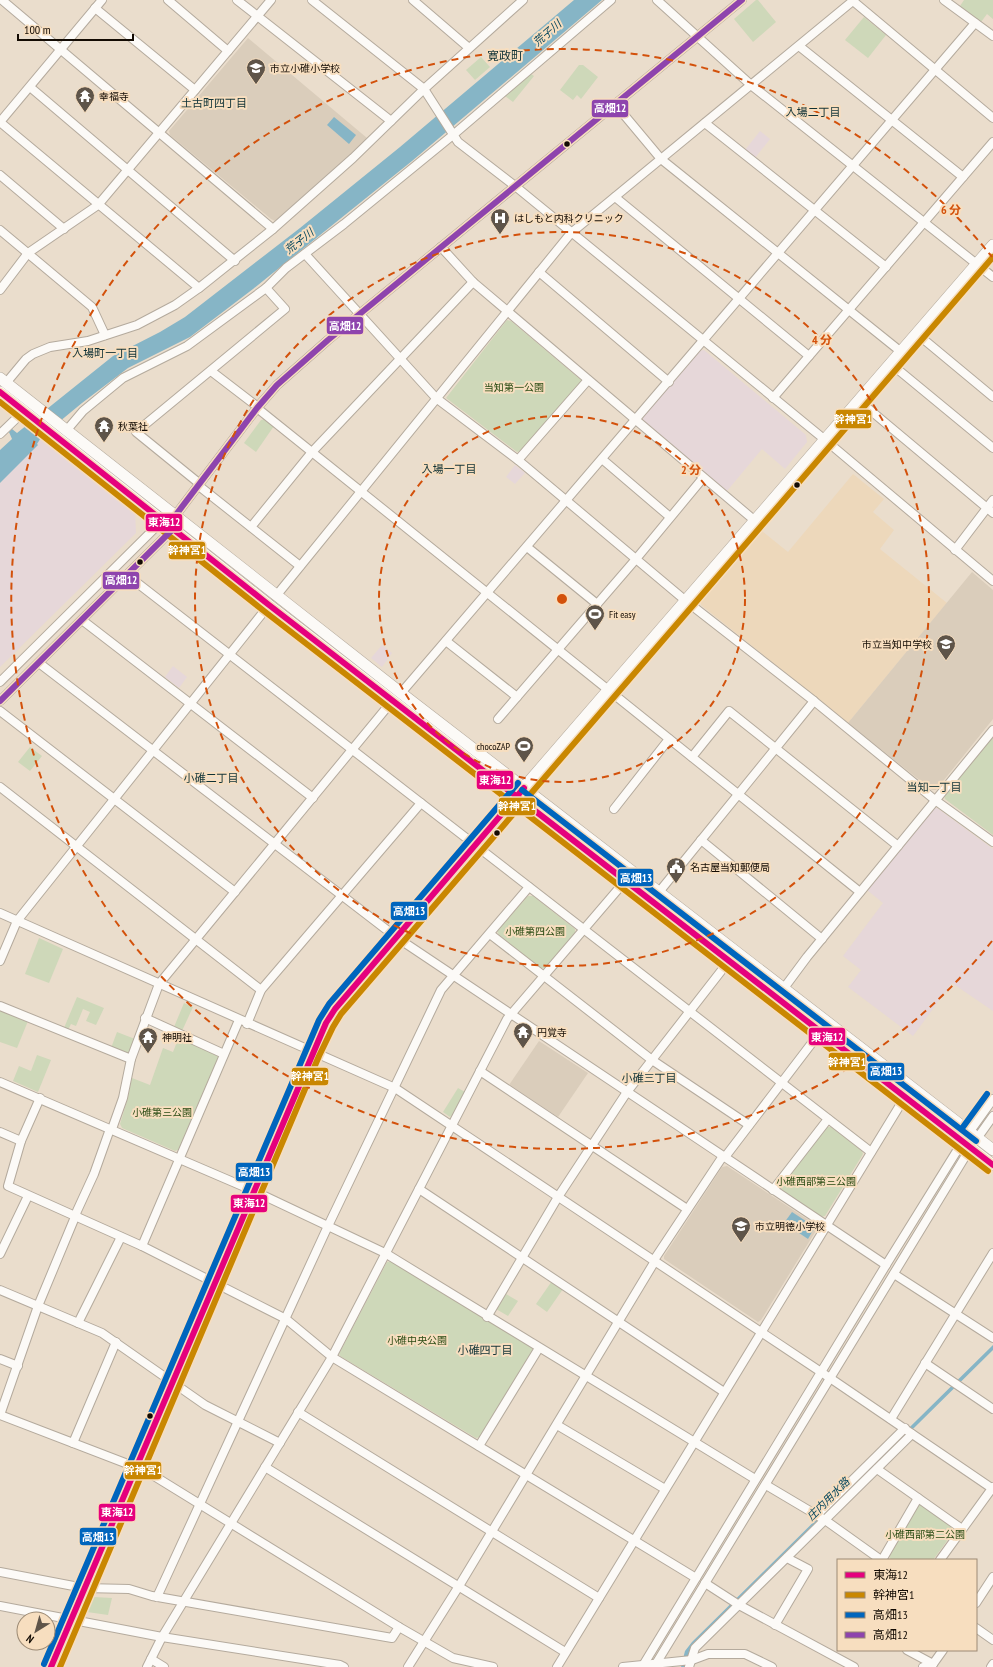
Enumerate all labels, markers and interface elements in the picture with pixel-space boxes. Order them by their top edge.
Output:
scale bar [18,16,133,42]
water label: 荒子川 [530,16,565,49]
text: 100 m [24,22,51,37]
district label: 寛政町 [487,48,523,63]
school or university icon: 市立小碓小学校 [245,57,267,85]
place label: 市立小碓小学校 [270,62,340,75]
temple icon: 幸福寺 [74,85,96,113]
place label: 幸福寺 [99,90,129,103]
district label: 土古町四丁目 [181,96,247,110]
line badge: 高畑12 [591,99,629,118]
text: 高畑12 [594,101,626,115]
district label: 入場二丁目 [786,105,841,119]
unlabelled marker [562,139,572,149]
text: 6 分 [941,202,961,217]
hospital icon: はしもと内科クリニック [489,207,511,235]
place label: はしもと内科クリニック [514,212,624,225]
water label: 荒子川 [282,225,317,257]
line badge: 高畑12 [326,316,364,335]
text: 高畑12 [329,319,361,333]
text: 4 分 [812,332,832,347]
district label: 入場町一丁目 [72,346,138,360]
park label: 当知第一公園 [484,381,544,394]
line badge: 幹神宮1 [835,409,872,429]
text: 幹神宮1 [834,412,872,426]
temple icon: 秋葉社 [93,415,115,443]
place label: 秋葉社 [118,420,148,433]
district label: 入場一丁目 [422,462,477,476]
text: 2 分 [681,462,701,477]
unlabelled marker [792,480,802,490]
line badge: 東海12 [145,513,183,532]
text: 東海12 [148,515,180,529]
line badge: 幹神宮1 [168,541,206,560]
text: 幹神宮1 [168,543,206,557]
unlabelled marker [135,557,145,567]
line badge: 高畑12 [102,571,140,590]
text: 高畑12 [105,573,137,587]
centre of rings [555,592,569,606]
sports icon: Fit easy [584,603,606,631]
place label: Fit easy [609,608,636,621]
school or university icon: 市立当知中学校 [935,633,957,661]
place label: 市立当知中学校 [862,638,932,651]
sports icon: chocoZAP [513,735,535,763]
place label: chocoZAP [477,740,510,753]
line badge: 東海12 [476,770,514,790]
district label: 小碓二丁目 [184,771,239,785]
text: 東海12 [479,773,511,787]
district label: 当知一丁目 [907,780,962,794]
line badge: 幹神宮1 [498,797,536,816]
text: 幹神宮1 [498,799,536,813]
unlabelled marker [492,828,502,838]
public building icon: 名古屋当知郵便局 [665,856,687,884]
place label: 名古屋当知郵便局 [690,861,770,874]
line badge: 高畑13 [617,868,654,887]
text: 高畑13 [620,871,652,885]
line badge: 高畑13 [390,901,428,921]
text: 高畑13 [393,904,425,918]
park label: 小碓第四公園 [505,925,565,938]
temple icon: 円覚寺 [512,1021,534,1049]
temple icon: 神明社 [137,1026,159,1054]
place label: 円覚寺 [537,1026,567,1039]
line badge: 東海12 [808,1027,846,1046]
text: 東海12 [811,1030,843,1044]
place label: 神明社 [162,1031,192,1044]
line badge: 幹神宮1 [828,1052,866,1071]
text: 幹神宮1 [828,1055,866,1069]
line badge: 高畑13 [867,1062,905,1081]
text: 高畑13 [870,1064,902,1078]
line badge: 幹神宮1 [291,1067,329,1086]
text: 幹神宮1 [291,1069,329,1083]
district label: 小碓三丁目 [622,1071,677,1085]
park label: 小碓第三公園 [132,1106,192,1119]
line badge: 高畑13 [235,1162,273,1182]
text: 高畑13 [238,1165,270,1179]
park label: 小碓西部第三公園 [776,1175,856,1188]
line badge: 東海12 [230,1194,268,1213]
text: 東海12 [233,1196,265,1210]
school or university icon: 市立明徳小学校 [730,1215,752,1243]
place label: 市立明徳小学校 [755,1220,825,1233]
park label: 小碓中央公園 [387,1334,447,1347]
district label: 小碓四丁目 [458,1343,513,1357]
unlabelled marker [145,1411,155,1421]
line badge: 幹神宮1 [124,1461,162,1480]
text: 幹神宮1 [124,1463,162,1477]
water label: 庄内用水路 [804,1474,853,1523]
line badge: 東海12 [98,1503,136,1522]
text: 東海12 [101,1505,133,1519]
line badge: 高畑13 [79,1527,117,1546]
park label: 小碓西部第二公園 [885,1528,965,1541]
text: 高畑13 [82,1530,114,1544]
legend [837,1559,977,1651]
text: 東海12 [873,1567,908,1582]
text: 幹神宮1 [873,1587,914,1602]
text: 高畑13 [873,1607,908,1622]
north arrow [16,1611,56,1651]
text: 高畑12 [873,1627,908,1642]
text: N [23,1632,37,1646]

